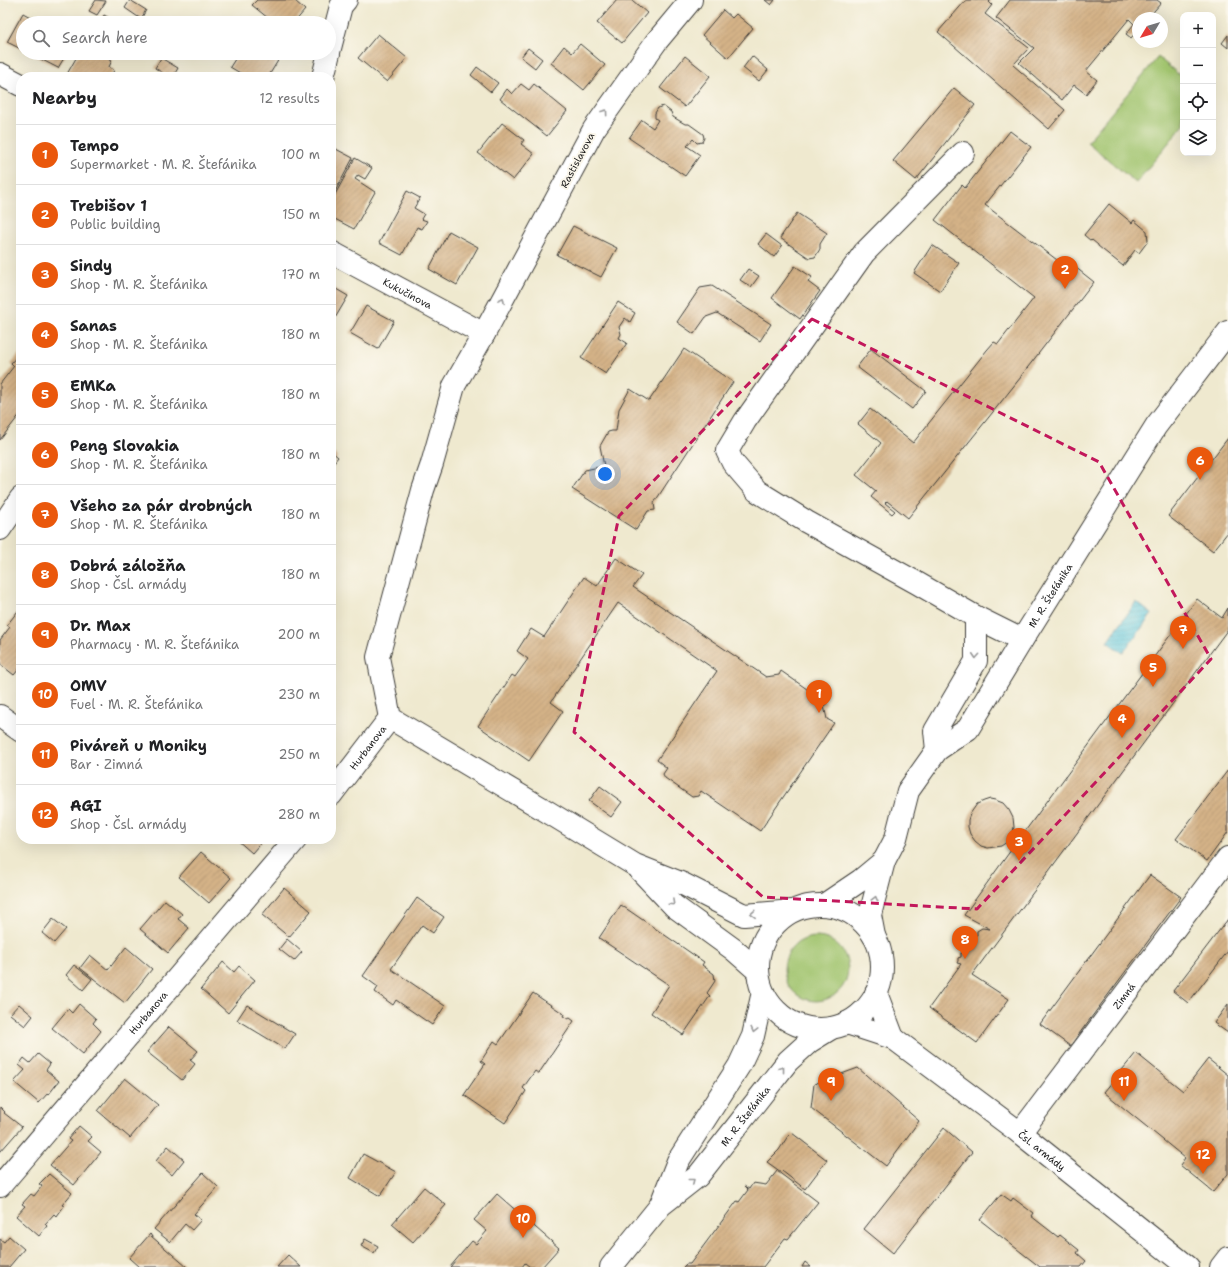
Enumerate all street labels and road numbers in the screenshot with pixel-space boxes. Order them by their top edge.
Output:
street label: Rastislavova [557,130,598,190]
street label: Kukučínova [381,275,435,312]
street label: M. R. Štefánika [1025,561,1076,630]
street label: Hurbanova [347,722,390,773]
street label: Zimná [1110,980,1139,1012]
street label: Hurbanova [126,988,171,1037]
street label: M. R. Štefánika [718,1083,774,1149]
street label: Čsl. armády [1015,1128,1068,1174]

